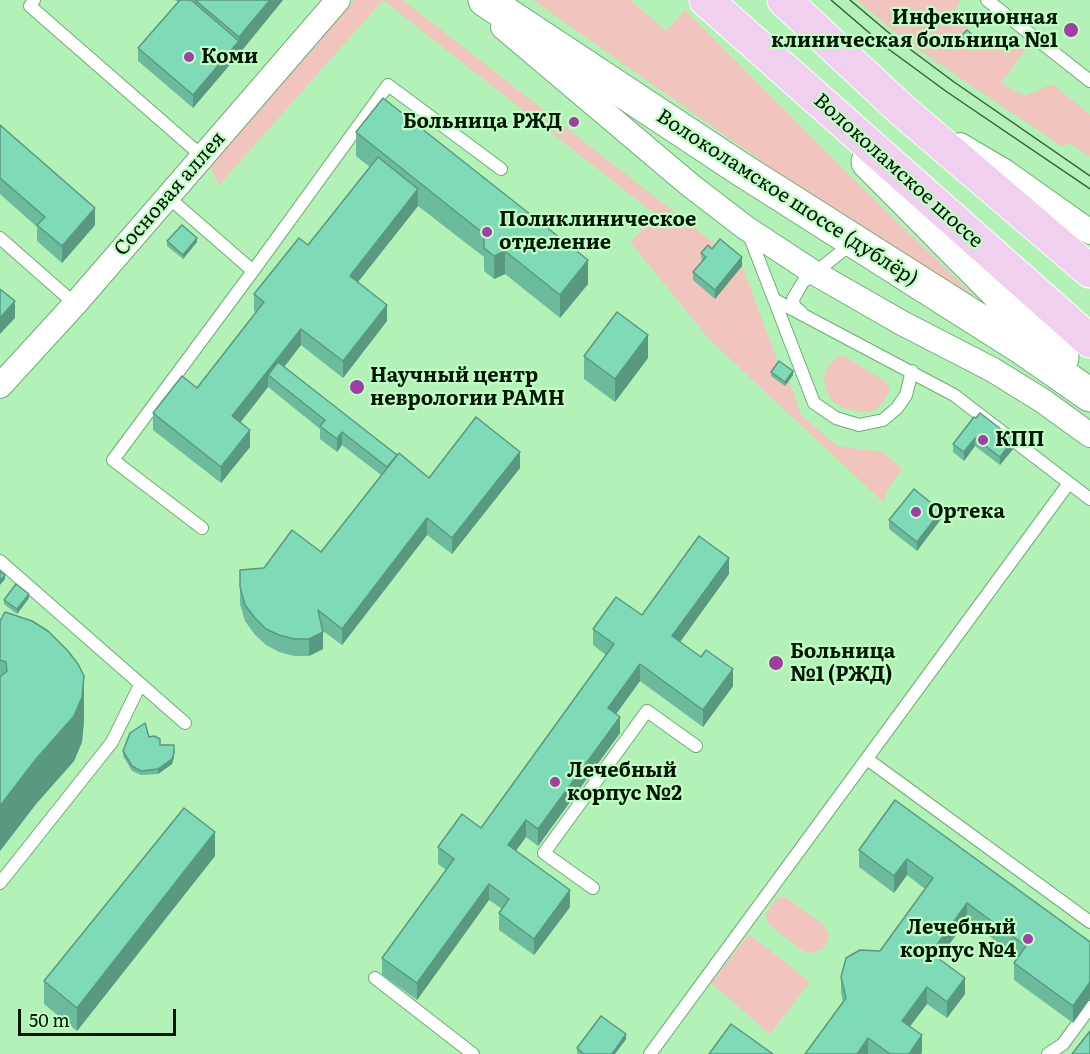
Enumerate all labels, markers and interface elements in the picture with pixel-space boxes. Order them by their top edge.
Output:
place label: Инфекционная клиническая больница №1 [771,6,1058,53]
marker: Инфекционная клиническая больница №1 [1062,21,1080,39]
place label: Коми [201,45,258,69]
marker: Коми [182,50,196,64]
street label: Волоколамское шоссе [808,89,988,253]
street label: Волоколамское шоссе (дублёр) [652,105,922,291]
place label: Больница РЖД [403,110,562,134]
marker: Больница РЖД [567,115,581,129]
street label: Сосновая аллея [109,127,231,261]
place label: Поликлиническое отделение [499,208,696,255]
marker: Поликлиническое отделение [480,225,494,239]
place label: Научный центр неврологии РАМН [370,364,565,411]
marker: Научный центр неврологии РАМН [348,378,366,396]
place label: КПП [995,428,1044,452]
marker: КПП [976,433,990,447]
place label: Ортека [928,500,1005,524]
marker: Ортека [909,505,923,519]
place label: Больница №1 (РЖД) [790,640,895,687]
marker: Больница №1 (РЖД) [767,654,785,672]
place label: Лечебный корпус №2 [567,759,682,806]
marker: Лечебный корпус №2 [548,775,562,789]
place label: Лечебный корпус №4 [900,916,1016,963]
marker: Лечебный корпус №4 [1021,932,1035,946]
scale bar [21,997,178,1035]
text: 50 m [29,1006,70,1033]

